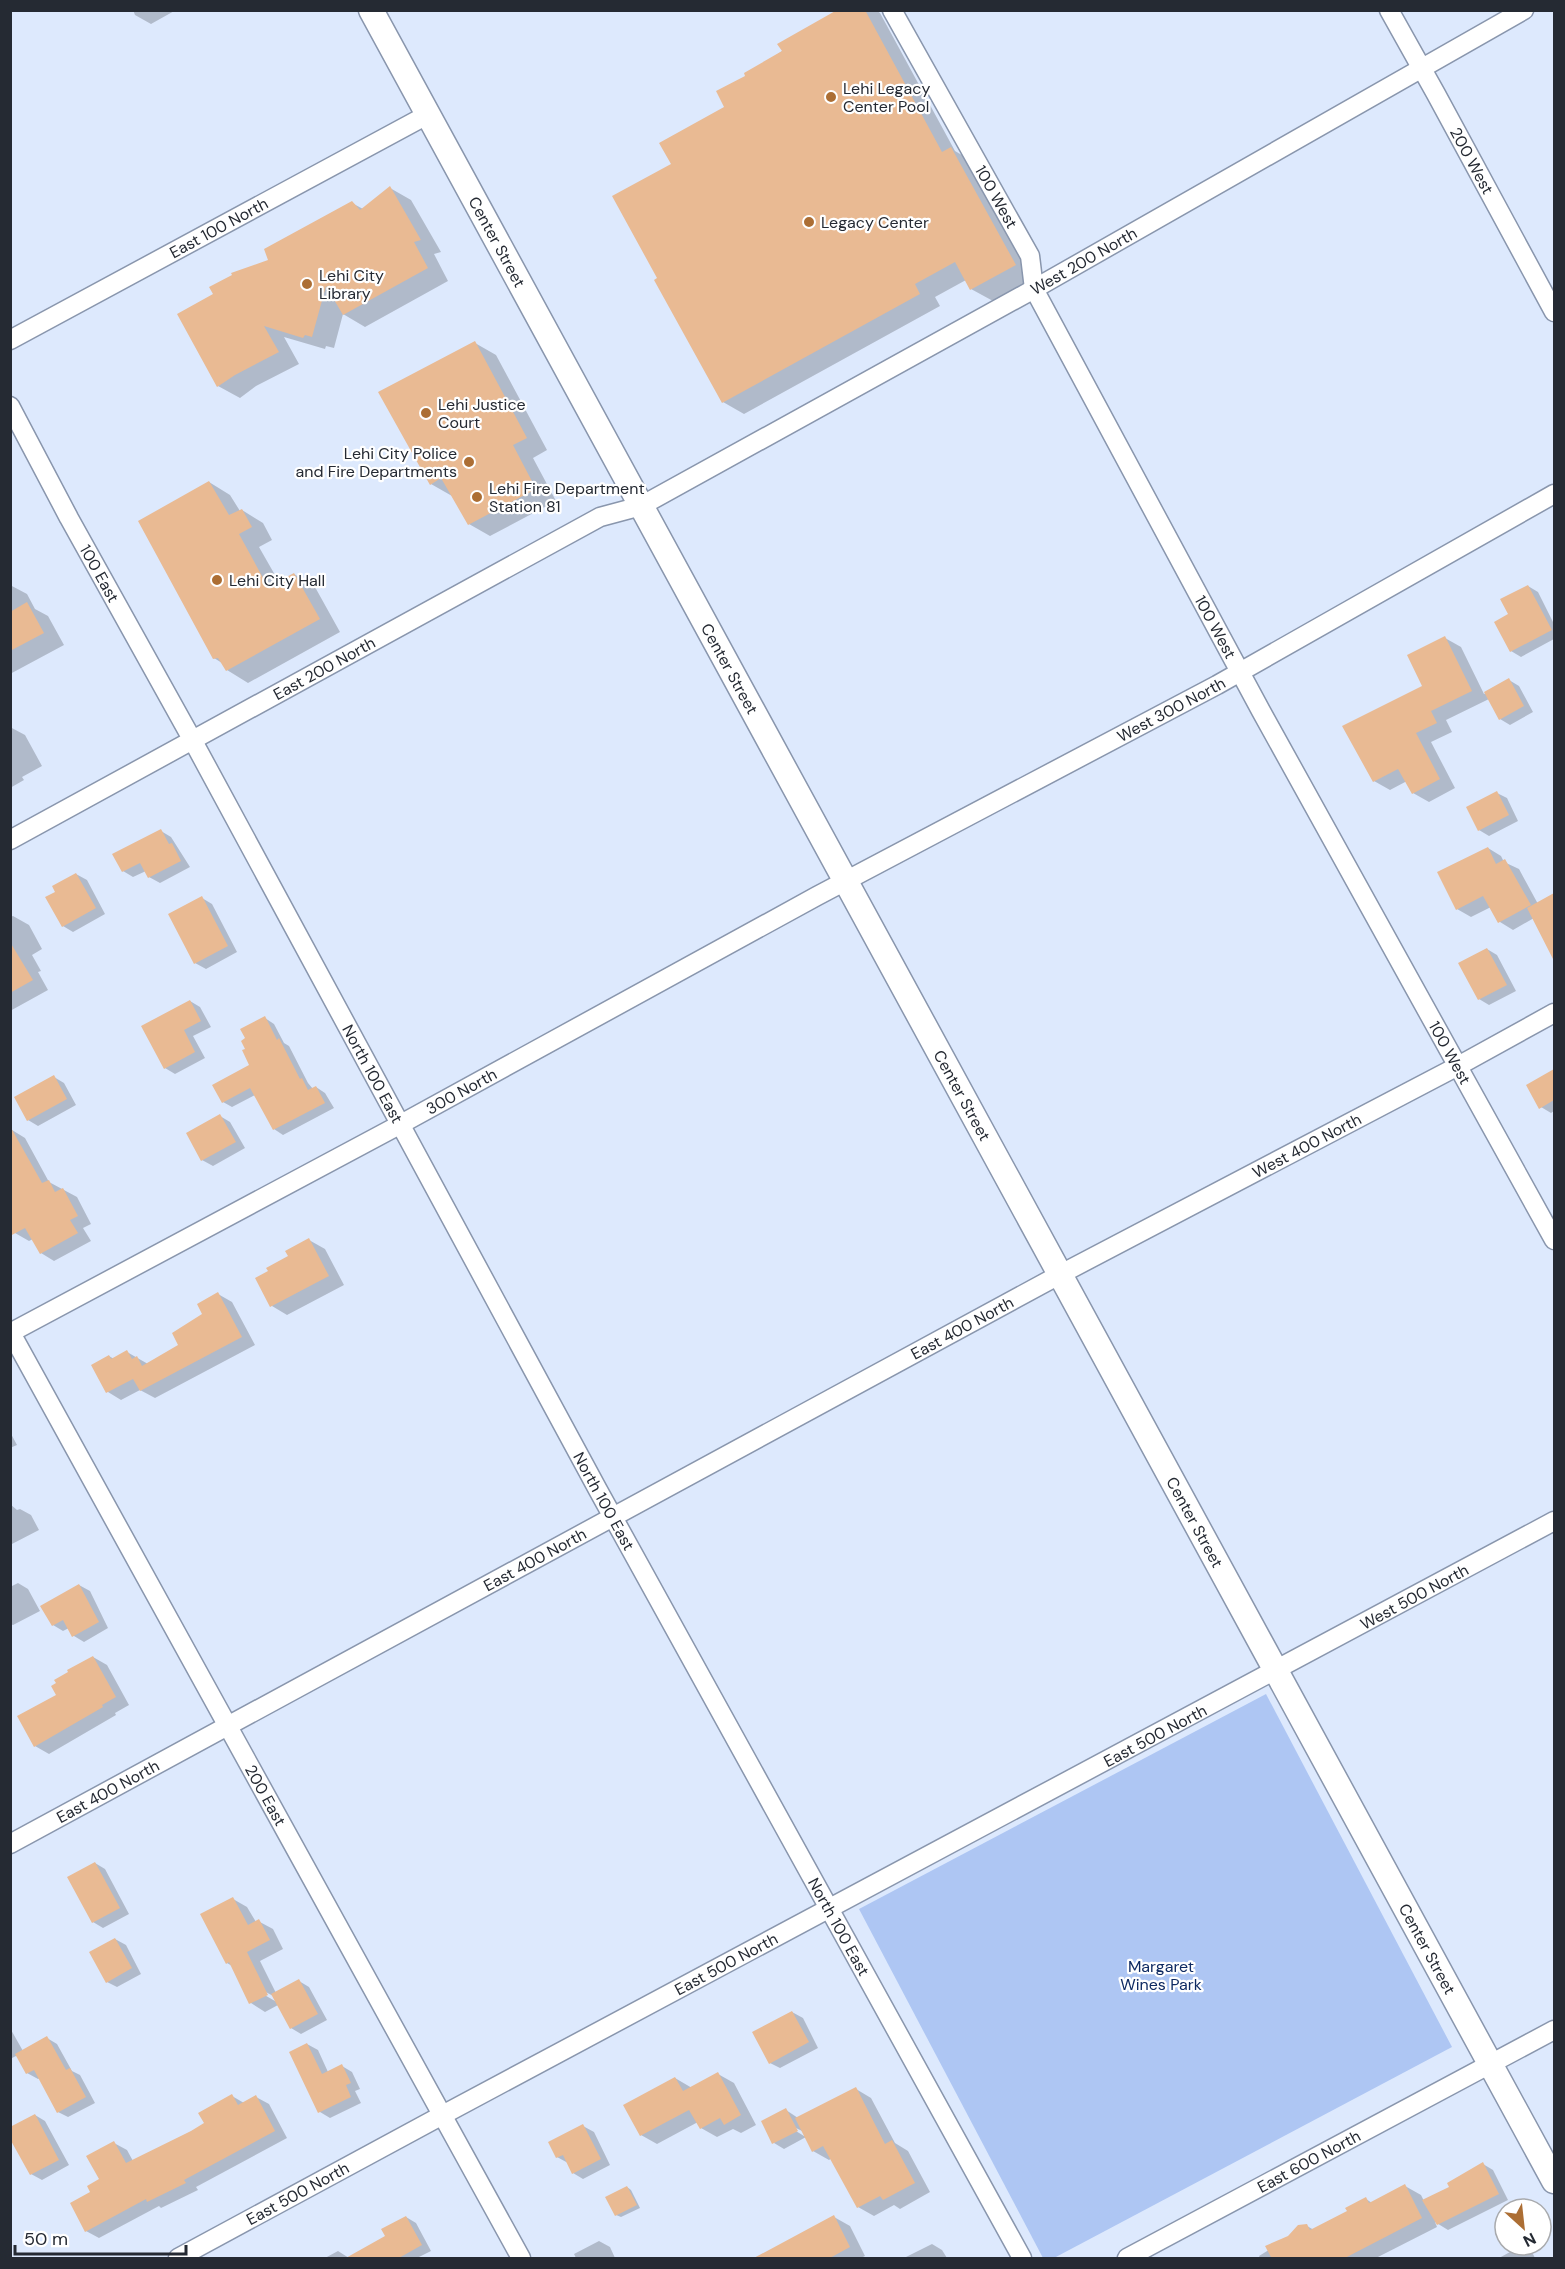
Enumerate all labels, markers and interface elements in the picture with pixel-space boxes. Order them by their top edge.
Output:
place label: Lehi Legacy Center Pool [843,78,930,117]
marker: Lehi Legacy Center Pool [824,90,838,104]
street label: 200 West [1445,124,1498,198]
street label: 100 West [970,162,1022,232]
street label: East 100 North [166,193,272,263]
street label: Center Street [464,193,530,291]
place label: Legacy Center [821,212,929,233]
marker: Legacy Center [802,215,816,229]
street label: West 200 North [1027,223,1141,300]
place label: Lehi City Library [319,265,384,304]
marker: Lehi City Library [300,277,314,291]
place label: Lehi Justice Court [438,394,526,433]
marker: Lehi Justice Court [419,406,433,420]
place label: Lehi City Police and Fire Departments [296,443,457,482]
marker: Lehi City Police and Fire Departments [462,455,476,469]
place label: Lehi Fire Department Station 81 [489,478,645,517]
marker: Lehi Fire Department Station 81 [470,490,484,504]
street label: 100 East [75,541,124,606]
place label: Lehi City Hall [229,570,325,591]
marker: Lehi City Hall [210,573,224,587]
street label: 100 West [1190,592,1241,662]
street label: Center Street [696,620,763,718]
street label: East 200 North [270,632,379,705]
street label: West 300 North [1113,672,1229,747]
street label: 100 West [1424,1018,1476,1088]
street label: North 100 East [337,1021,408,1127]
street label: Center Street [929,1046,995,1145]
street label: 300 North [422,1064,501,1119]
street label: West 400 North [1249,1109,1365,1183]
street label: East 400 North [907,1292,1017,1364]
street label: North 100 East [568,1448,639,1554]
street label: Center Street [1161,1473,1228,1571]
street label: East 400 North [480,1523,590,1596]
street label: West 500 North [1357,1559,1472,1635]
street label: East 500 North [1100,1700,1210,1772]
street label: East 400 North [53,1755,163,1828]
street label: 200 East [240,1761,291,1830]
street label: North 100 East [803,1874,874,1980]
street label: Center Street [1394,1900,1460,1998]
street label: East 500 North [671,1928,781,2000]
park label: Margaret Wines Park [1120,1956,1202,1995]
street label: East 600 North [1254,2125,1364,2198]
street label: East 500 North [243,2157,353,2230]
north arrow [1493,2197,1553,2257]
scale bar [15,2218,186,2256]
text: 50 m [24,2227,68,2251]
text: N [1520,2228,1540,2252]

